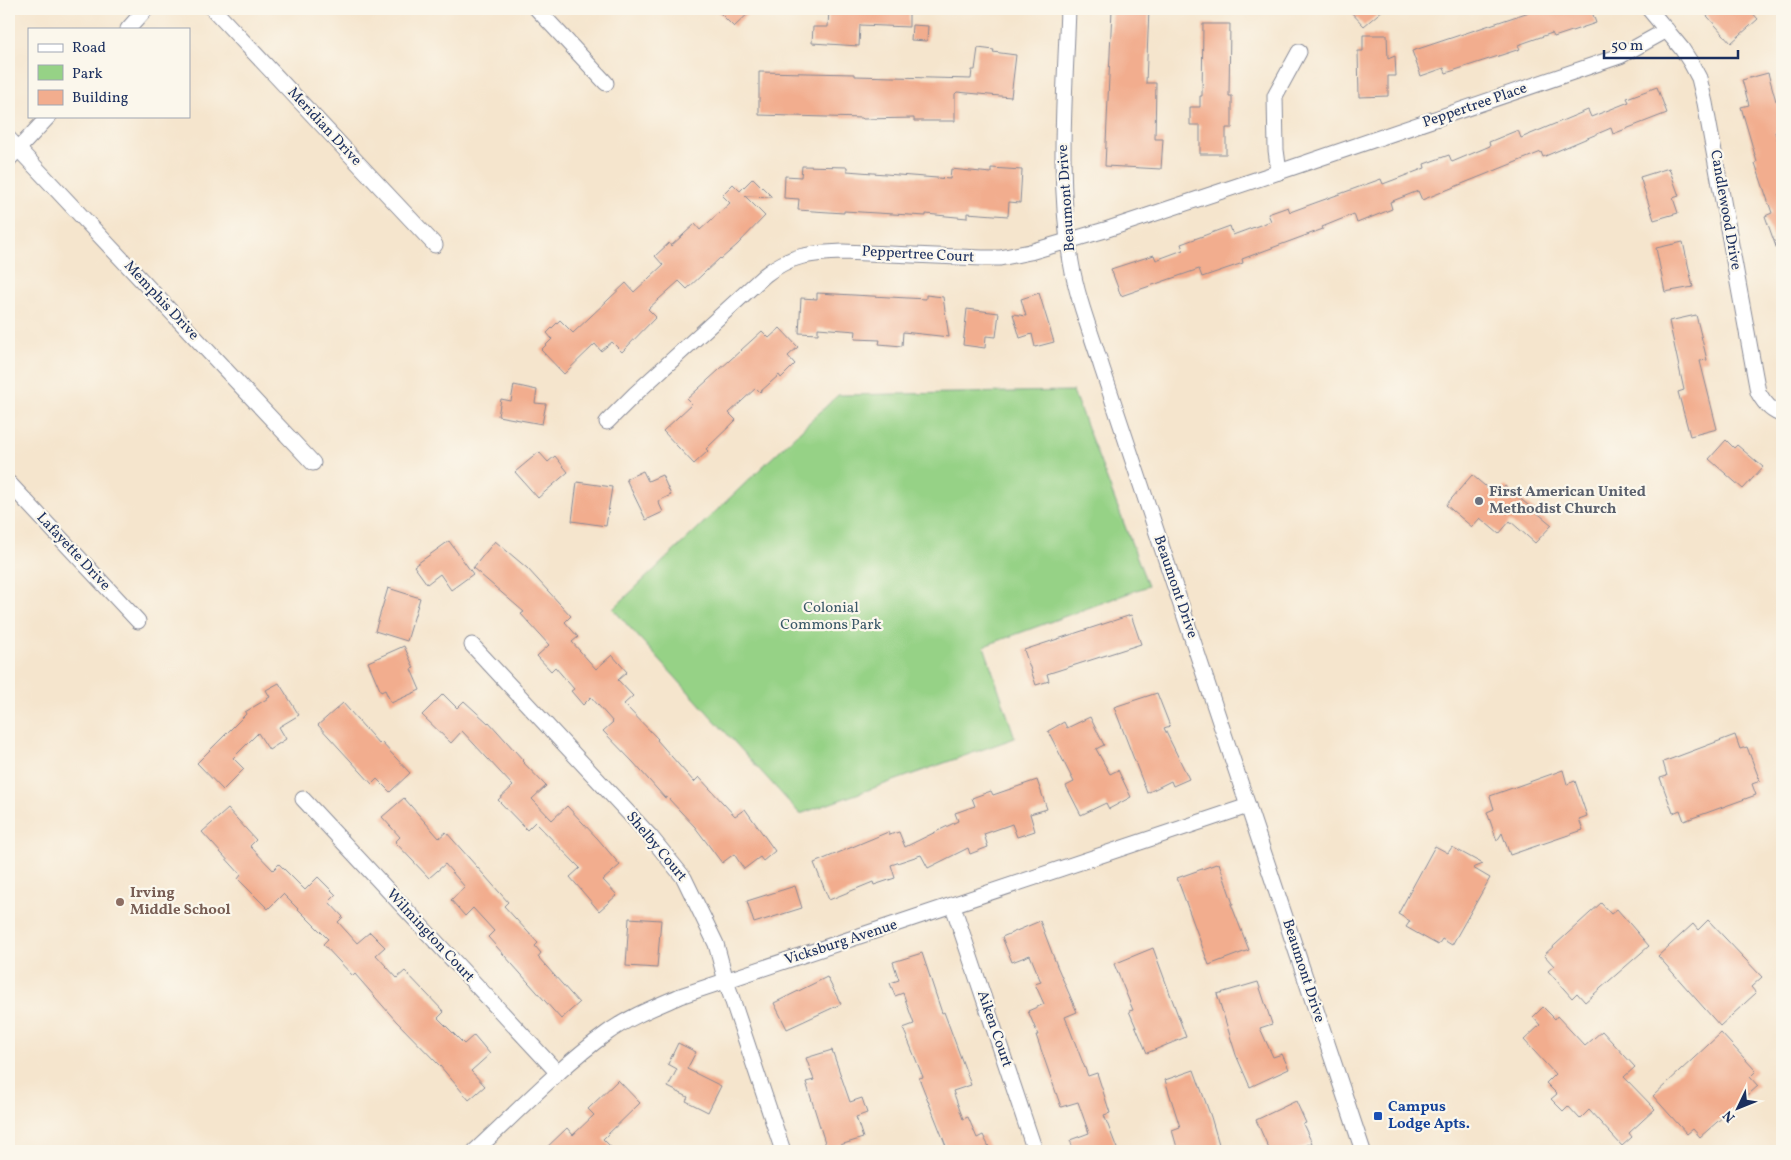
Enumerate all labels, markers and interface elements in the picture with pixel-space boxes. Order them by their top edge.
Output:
legend [28,28,190,118]
scale bar [1604,28,1737,60]
text: 50 m [1611,36,1643,57]
text: Road [72,38,106,59]
text: Park [72,64,103,85]
street label: Peppertree Place [1420,78,1530,134]
street label: Meridian Drive [282,83,366,171]
text: Building [72,88,129,109]
street label: Beaumont Drive [1053,144,1081,252]
street label: Candlewood Drive [1704,148,1746,272]
street label: Peppertree Court [861,242,975,268]
street label: Memphis Drive [119,257,203,345]
place label: First American United Methodist Church [1489,482,1646,520]
marker: First American United Methodist Church [1473,495,1485,507]
street label: Lafayette Drive [31,508,115,596]
street label: Beaumont Drive [1148,533,1202,641]
park label: Colonial Commons Park [780,598,882,636]
street label: Shelby Court [621,808,691,886]
place label: Irving Middle School [130,883,231,921]
street label: Wilmington Court [381,885,479,987]
marker: Irving Middle School [114,896,126,908]
street label: Vicksburg Avenue [782,915,900,971]
street label: Beaumont Drive [1276,917,1330,1025]
street label: Aiken Court [971,988,1017,1070]
north arrow [1714,1082,1764,1132]
place label: Campus Lodge Apts. [1388,1097,1470,1135]
text: N [1719,1106,1740,1126]
marker: Campus Lodge Apts. [1372,1110,1384,1122]

